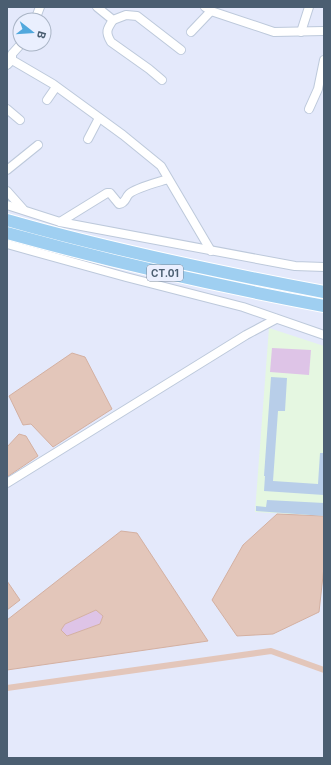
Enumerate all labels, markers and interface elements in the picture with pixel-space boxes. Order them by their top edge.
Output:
north arrow [12,12,52,52]
text: B [34,29,49,40]
road number: CT.01 [147,265,183,281]

